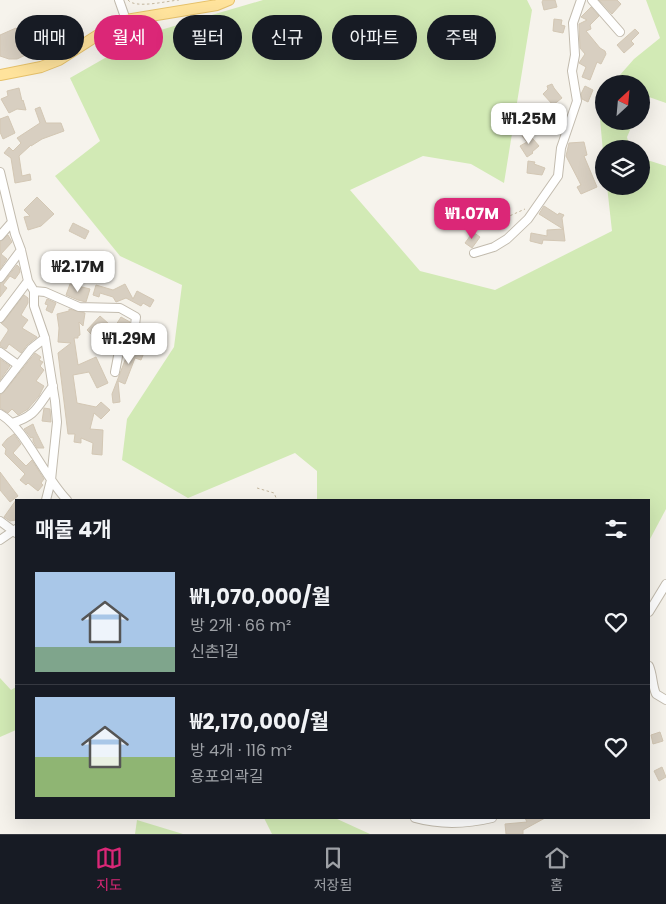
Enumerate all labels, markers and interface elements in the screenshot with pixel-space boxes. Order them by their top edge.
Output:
chip: 매매 [15,15,84,60]
chip: 월세 [94,15,163,60]
chip: 필터 [173,15,242,60]
chip: 신규 [252,15,322,60]
chip: 아파트 [332,15,417,60]
chip: 주택 [427,15,496,60]
north arrow [595,75,650,130]
map controls [595,75,650,195]
pin: ₩1.25M [488,102,570,145]
text: ₩1.25M [502,107,556,130]
button: layers [595,140,650,195]
pin: ₩1.07M [431,198,513,240]
text: ₩1.07M [445,202,499,225]
pin: ₩2.17M [37,250,119,293]
text: ₩2.17M [52,255,104,278]
pin: ₩1.29M [88,322,170,365]
text: ₩1.29M [102,327,156,350]
text: 매물 4개 [35,515,112,544]
icon: filters [602,515,630,543]
text: ₩1,070,000/월 [190,582,331,611]
icon: home [75,592,135,652]
icon: heart [602,608,630,636]
text: 방 2개 · 66 m² [190,614,291,637]
text: 신촌1길 [190,640,239,663]
text: ₩2,170,000/월 [190,707,329,736]
icon: home [75,717,135,777]
icon: heart [602,733,630,761]
text: 방 4개 · 116 m² [190,739,292,762]
text: 용포외곽길 [190,765,264,788]
tab: 지도 [95,844,123,896]
tab: 저장됨 [314,844,352,896]
tab: 홈 [543,844,571,896]

